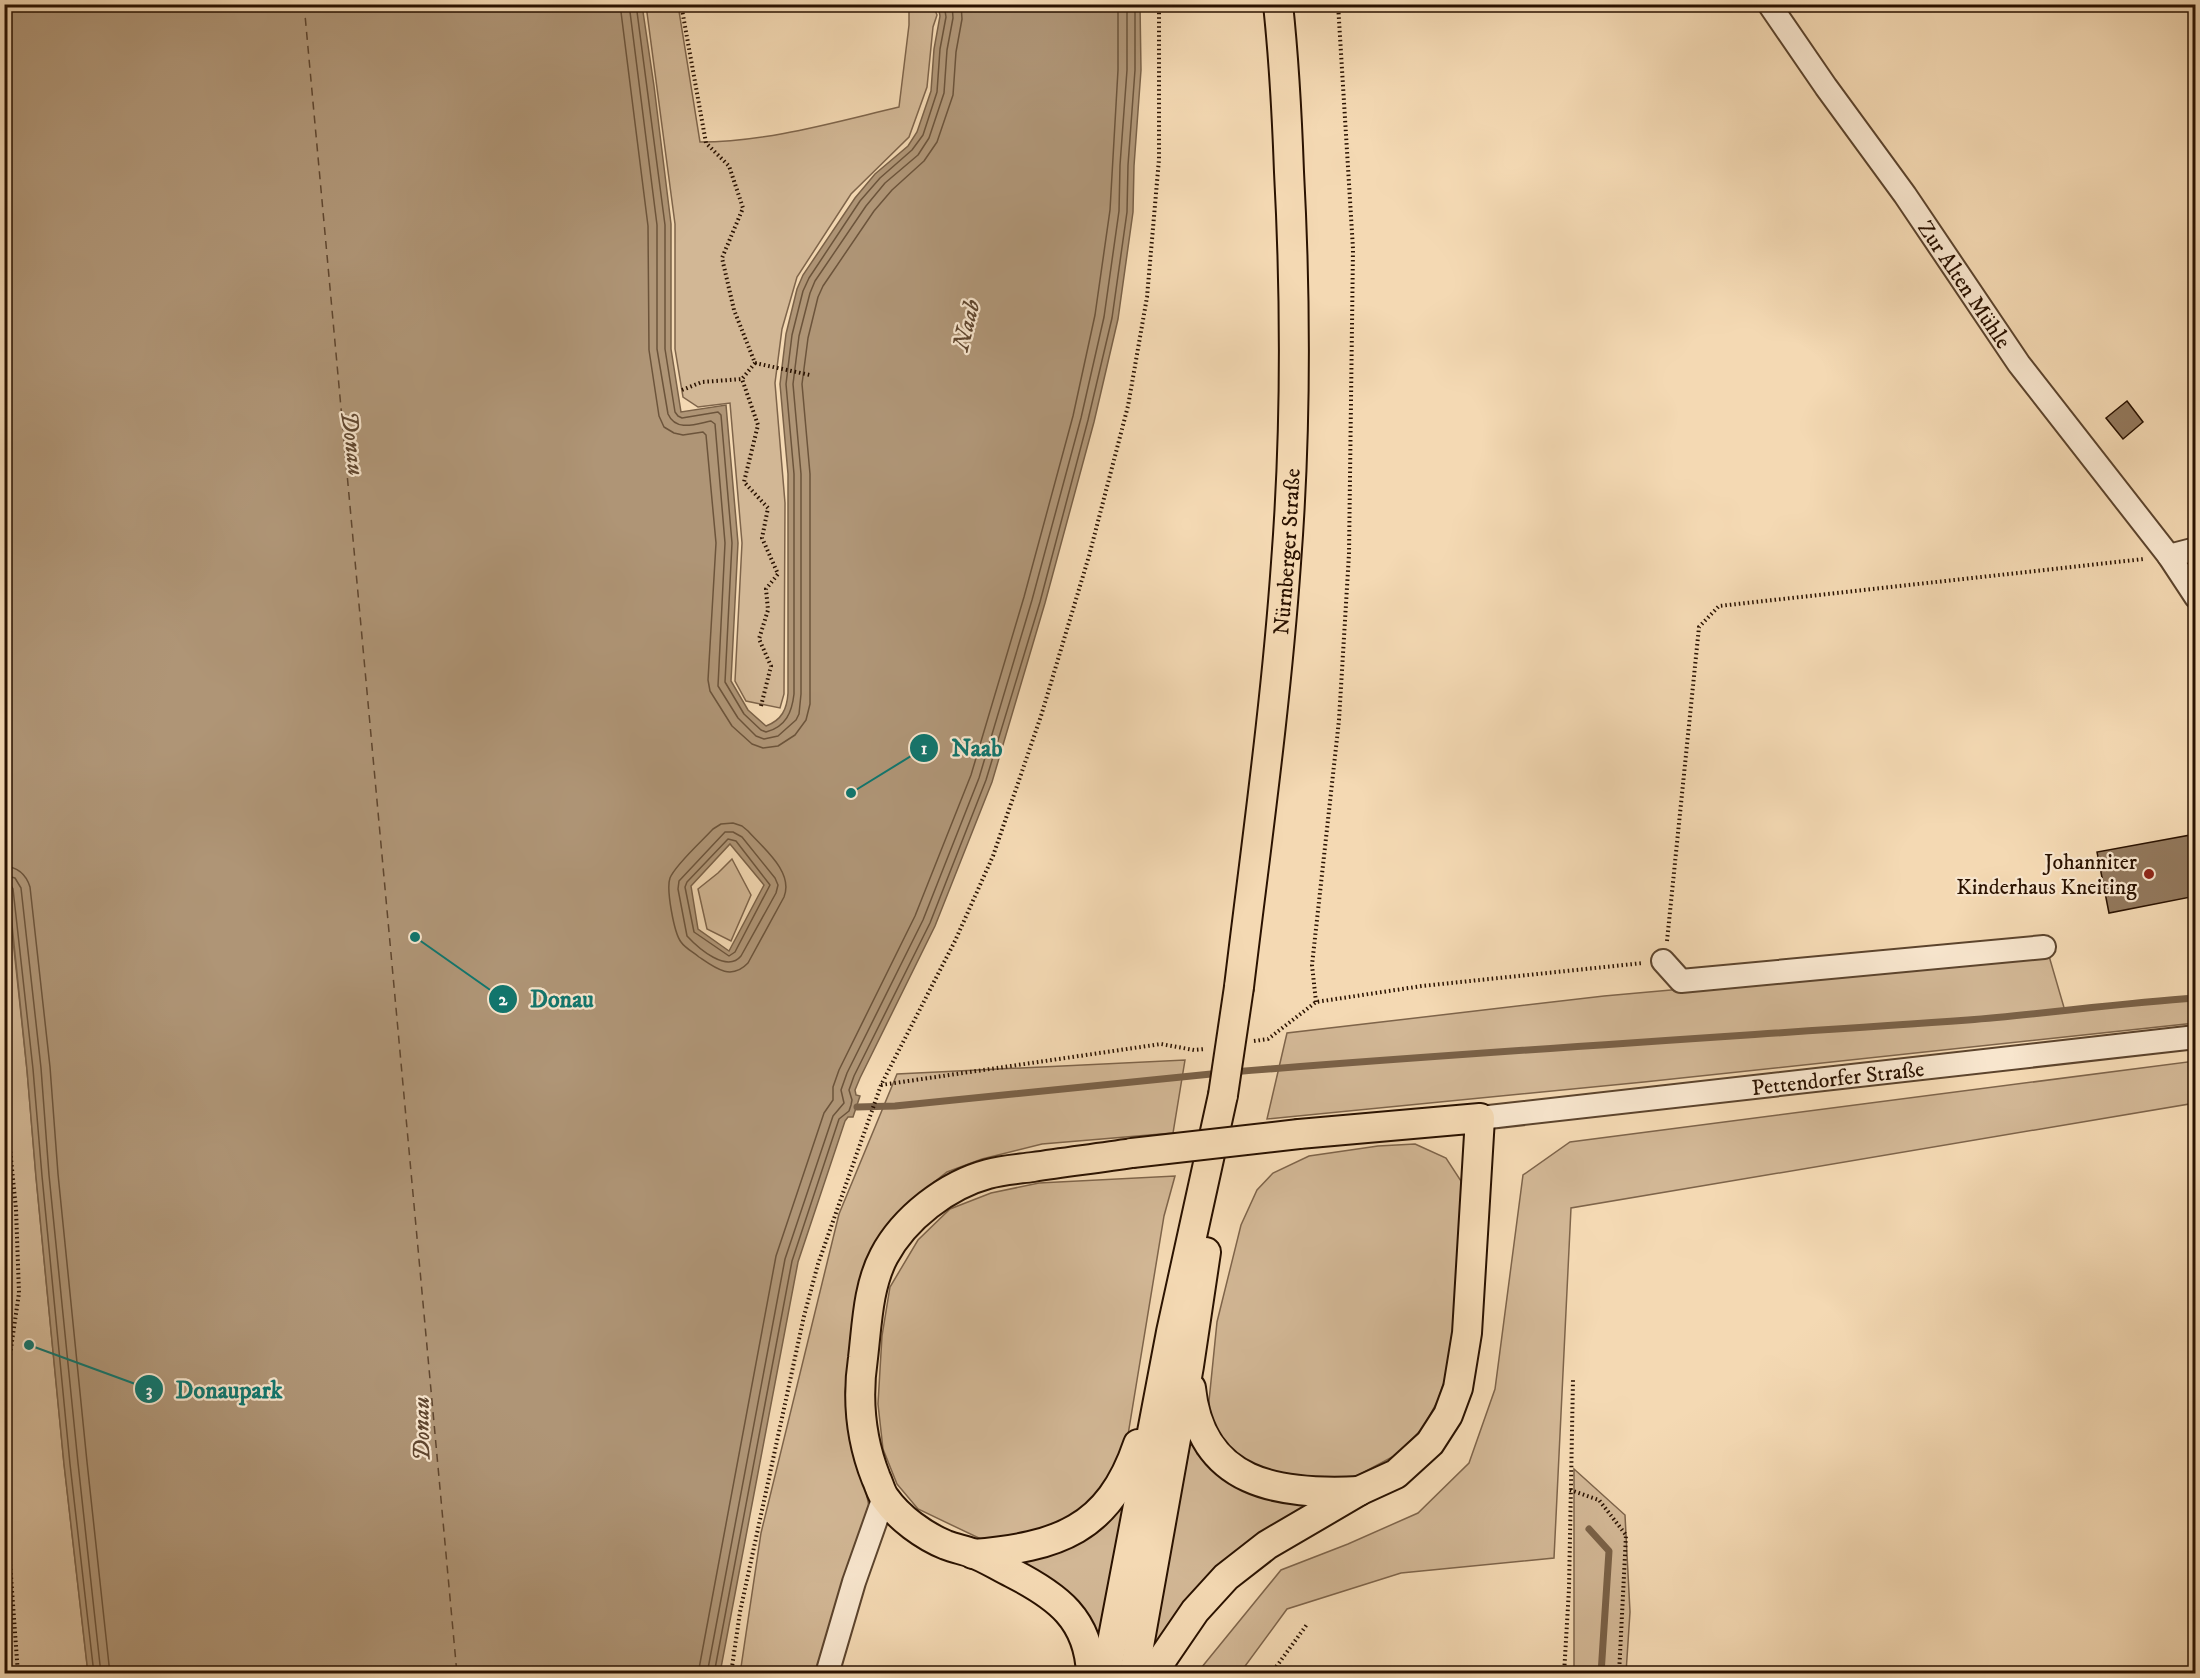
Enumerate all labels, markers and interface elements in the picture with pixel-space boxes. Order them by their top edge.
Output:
street label: Zur Alten Mühle [1911,216,2017,354]
water label: Naab [946,297,988,356]
water label: Donau [333,409,371,477]
street label: Nürnberger Straße [1268,468,1307,636]
callout: Naab [909,727,1014,769]
text: Naab [952,734,1002,764]
text: 1 [921,738,928,760]
place label: Johanniter Kinderhaus Kneiting [1956,849,2138,901]
marker: Johanniter Kinderhaus Kneiting [2142,867,2156,881]
callout: Donau [488,978,606,1020]
text: Donau [530,985,594,1015]
text: 2 [499,989,509,1011]
street label: Pettendorfer Straße [1750,1056,1926,1102]
callout: Donaupark [134,1368,295,1410]
text: Donaupark [176,1376,284,1406]
text: 3 [146,1380,153,1402]
water label: Donau [406,1396,438,1462]

